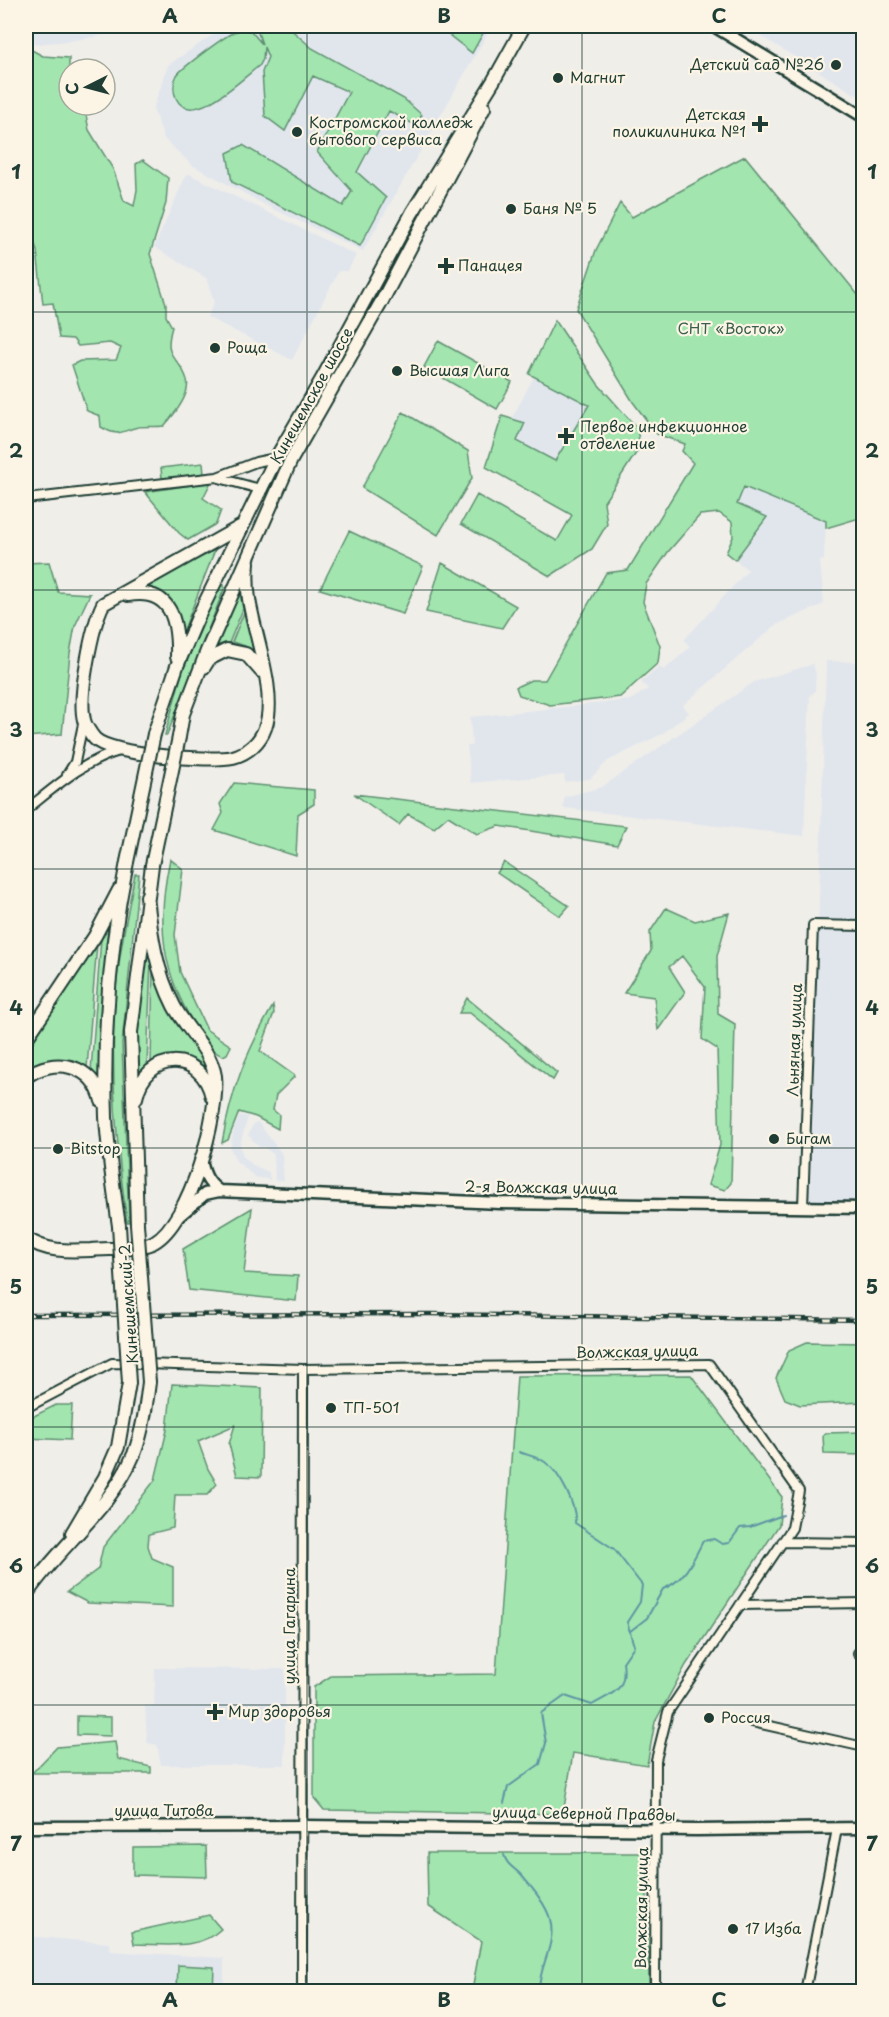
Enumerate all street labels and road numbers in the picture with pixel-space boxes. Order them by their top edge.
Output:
street label: Кинешемское шоссе [264,323,358,468]
street label: Льняная улица [780,982,807,1097]
street label: 2-я Волжская улица [465,1174,618,1199]
street label: Кинешемский-2 [112,1244,143,1365]
street label: Волжская улица [576,1338,699,1363]
street label: улица Гагарина [277,1567,300,1685]
street label: улица Титова [114,1798,214,1821]
street label: улица Северной Правды [492,1799,676,1826]
street label: Волжская улица [628,1846,653,1969]

